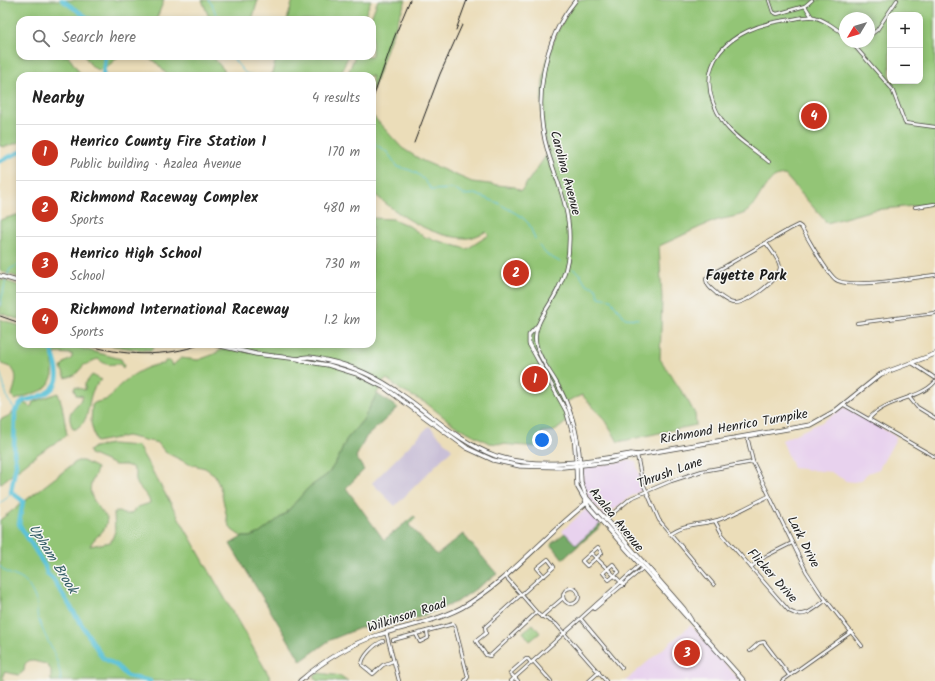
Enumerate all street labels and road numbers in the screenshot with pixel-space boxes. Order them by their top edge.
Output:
street label: Carolina Avenue [544,128,586,218]
street label: Richmond Henrico Turnpike [658,404,810,450]
street label: Thrush Lane [634,451,706,495]
street label: Azalea Avenue [583,483,649,557]
street label: Lark Drive [781,512,825,572]
street label: Flicker Drive [742,544,802,608]
street label: Wilkinson Road [365,593,450,639]

